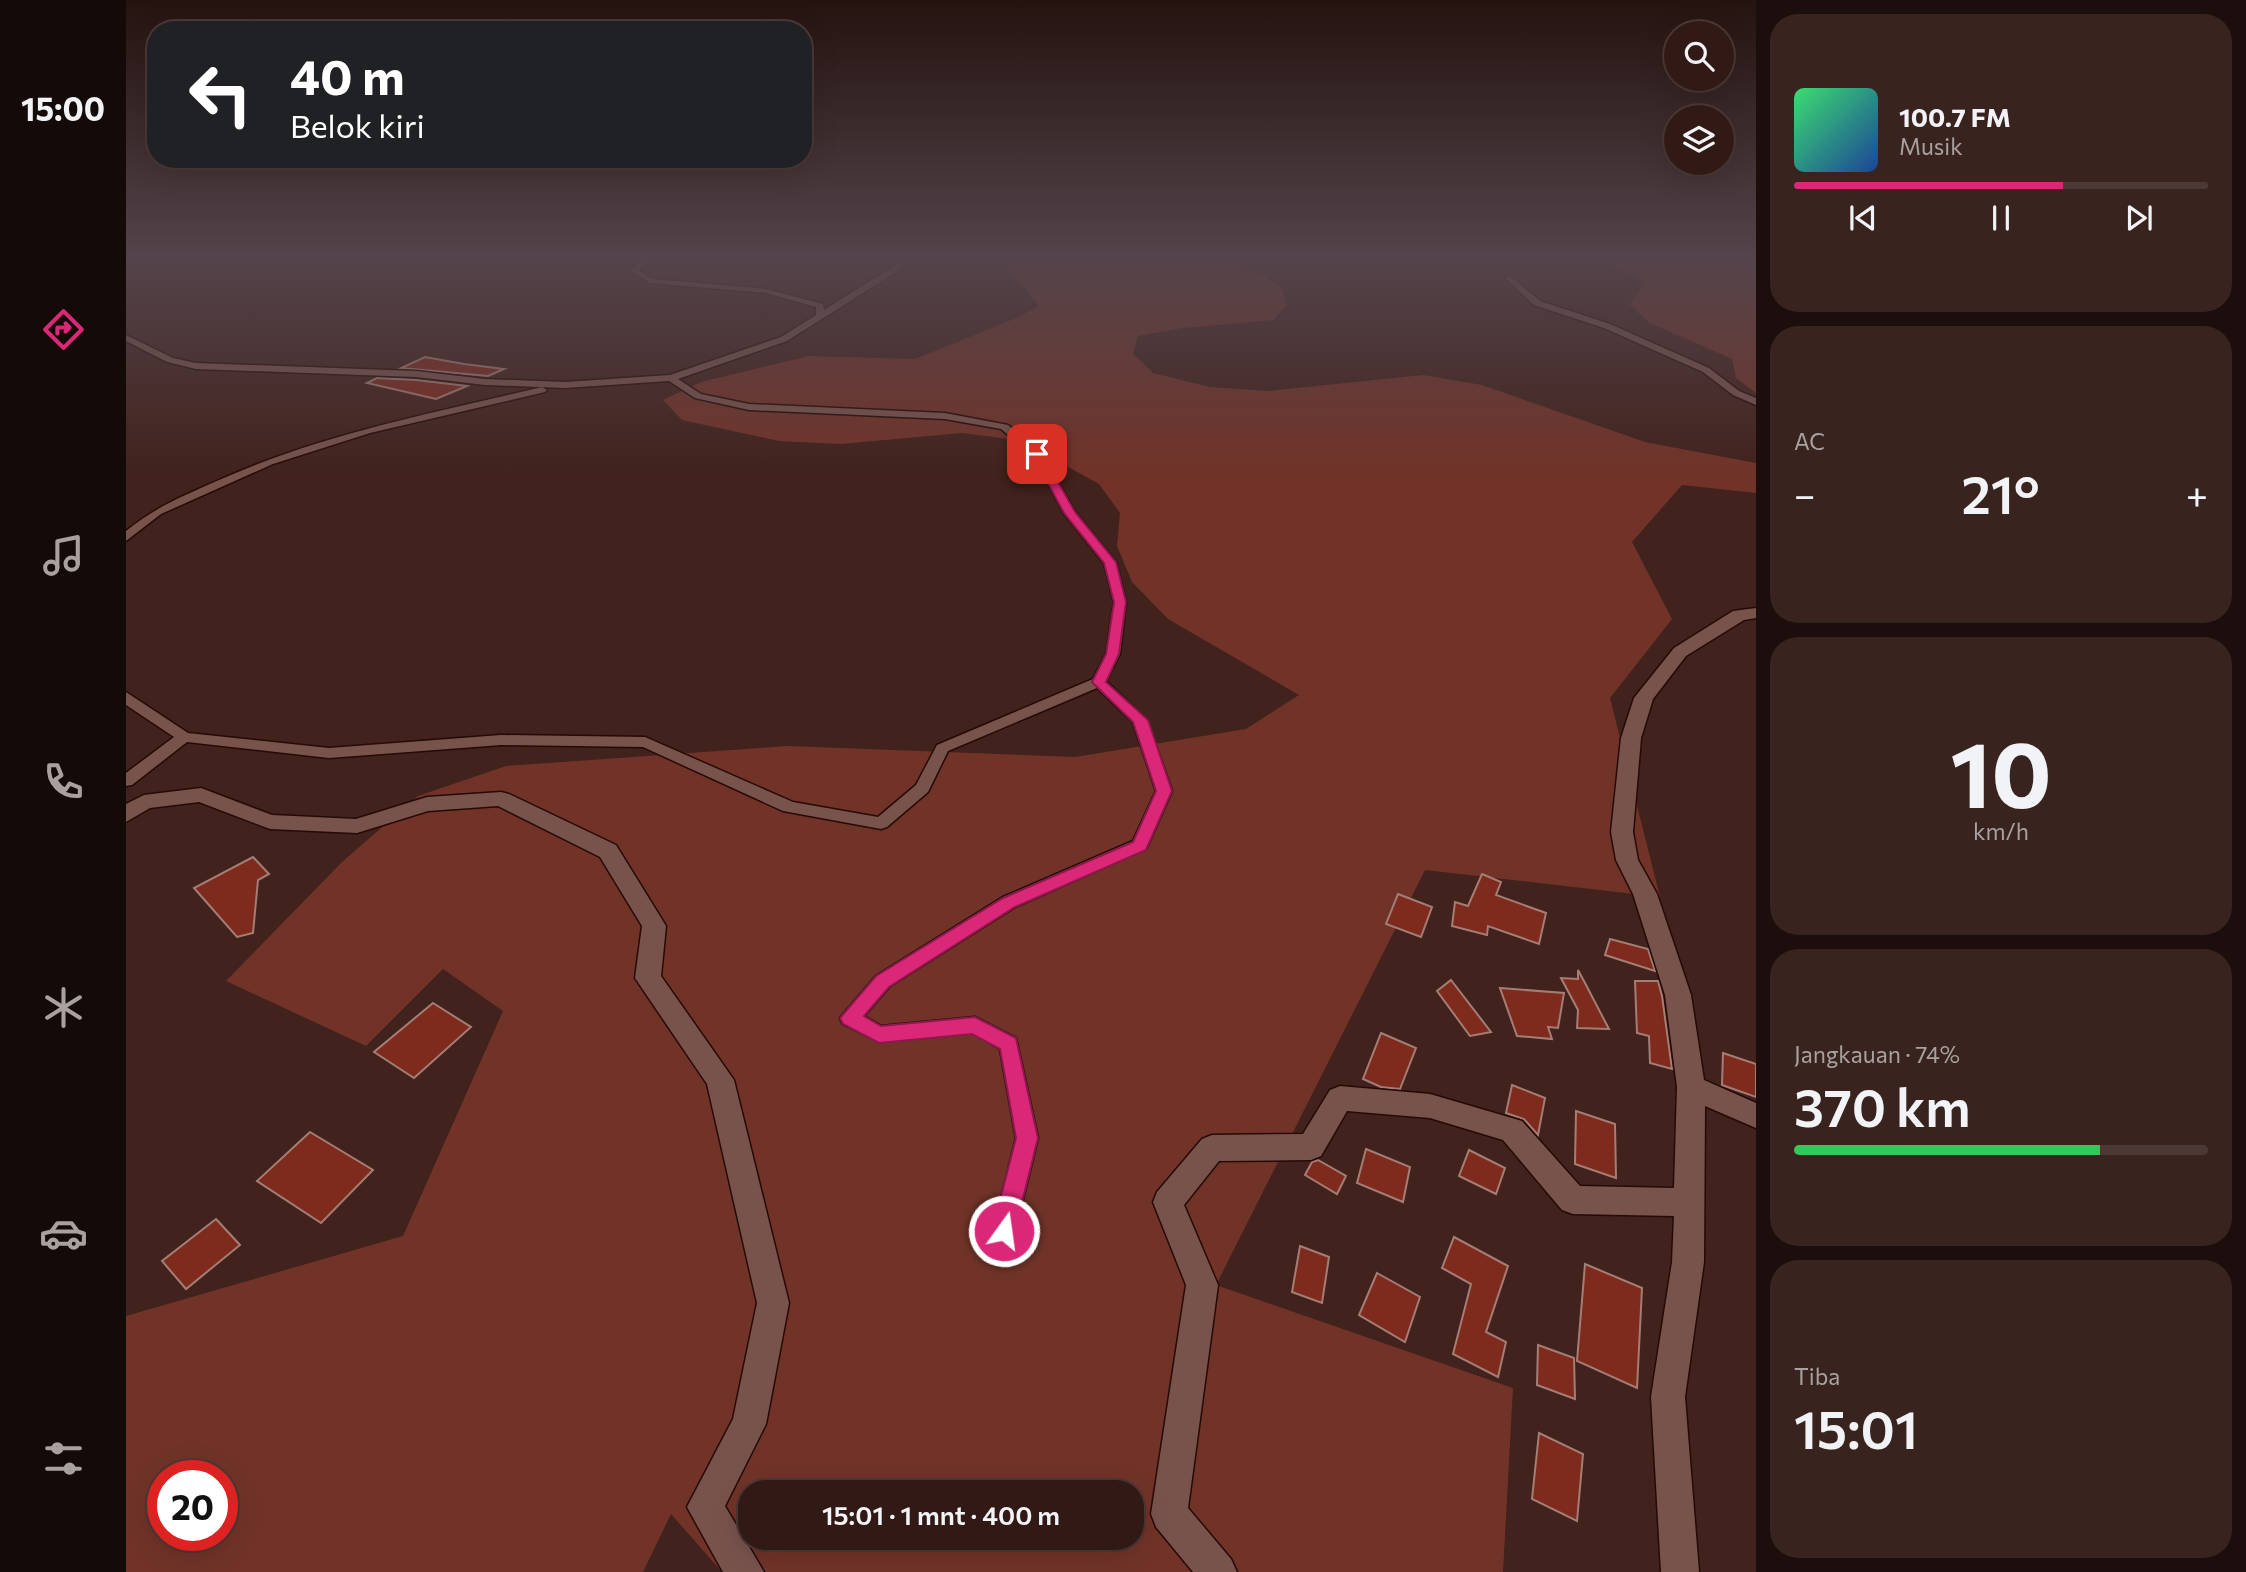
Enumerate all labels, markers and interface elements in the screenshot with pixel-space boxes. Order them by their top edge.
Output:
map controls [1664,21,1734,175]
button: search [1664,21,1734,91]
text: 40 m [290,45,405,105]
icon: left [175,49,266,140]
text: 15:00 [21,88,105,128]
text: 100.7 FM [1899,101,2011,132]
text: Belok kiri [290,105,425,145]
button: layers [1664,105,1734,175]
text: Musik [1899,132,1963,160]
icon: previous [1844,199,1882,237]
icon: pause [1982,199,2020,237]
icon: next [2120,199,2158,237]
icon: directions [39,305,88,354]
pin [1007,424,1067,484]
text: AC [1794,427,1825,455]
icon: arrive [1018,435,1056,473]
text: 21° [1961,461,2040,525]
text: − [1794,470,1816,517]
text: + [2186,470,2208,517]
icon: music [39,531,88,580]
text: 10 [1950,715,2052,827]
icon: phone [39,757,88,806]
text: km/h [1973,817,2029,845]
icon: climate [39,983,88,1032]
text: Jangkauan · 74% [1794,1040,1960,1068]
text: 370 km [1794,1074,1971,1138]
position arrow [967,1194,1041,1268]
icon: car [39,1209,88,1258]
text: Tiba [1794,1362,1840,1390]
text: 15:01 [1794,1396,1918,1460]
icon: filters [39,1434,88,1483]
speed limit sign: 20 [147,1460,238,1551]
text: 15:01 · 1 mnt · 400 m [822,1499,1060,1530]

